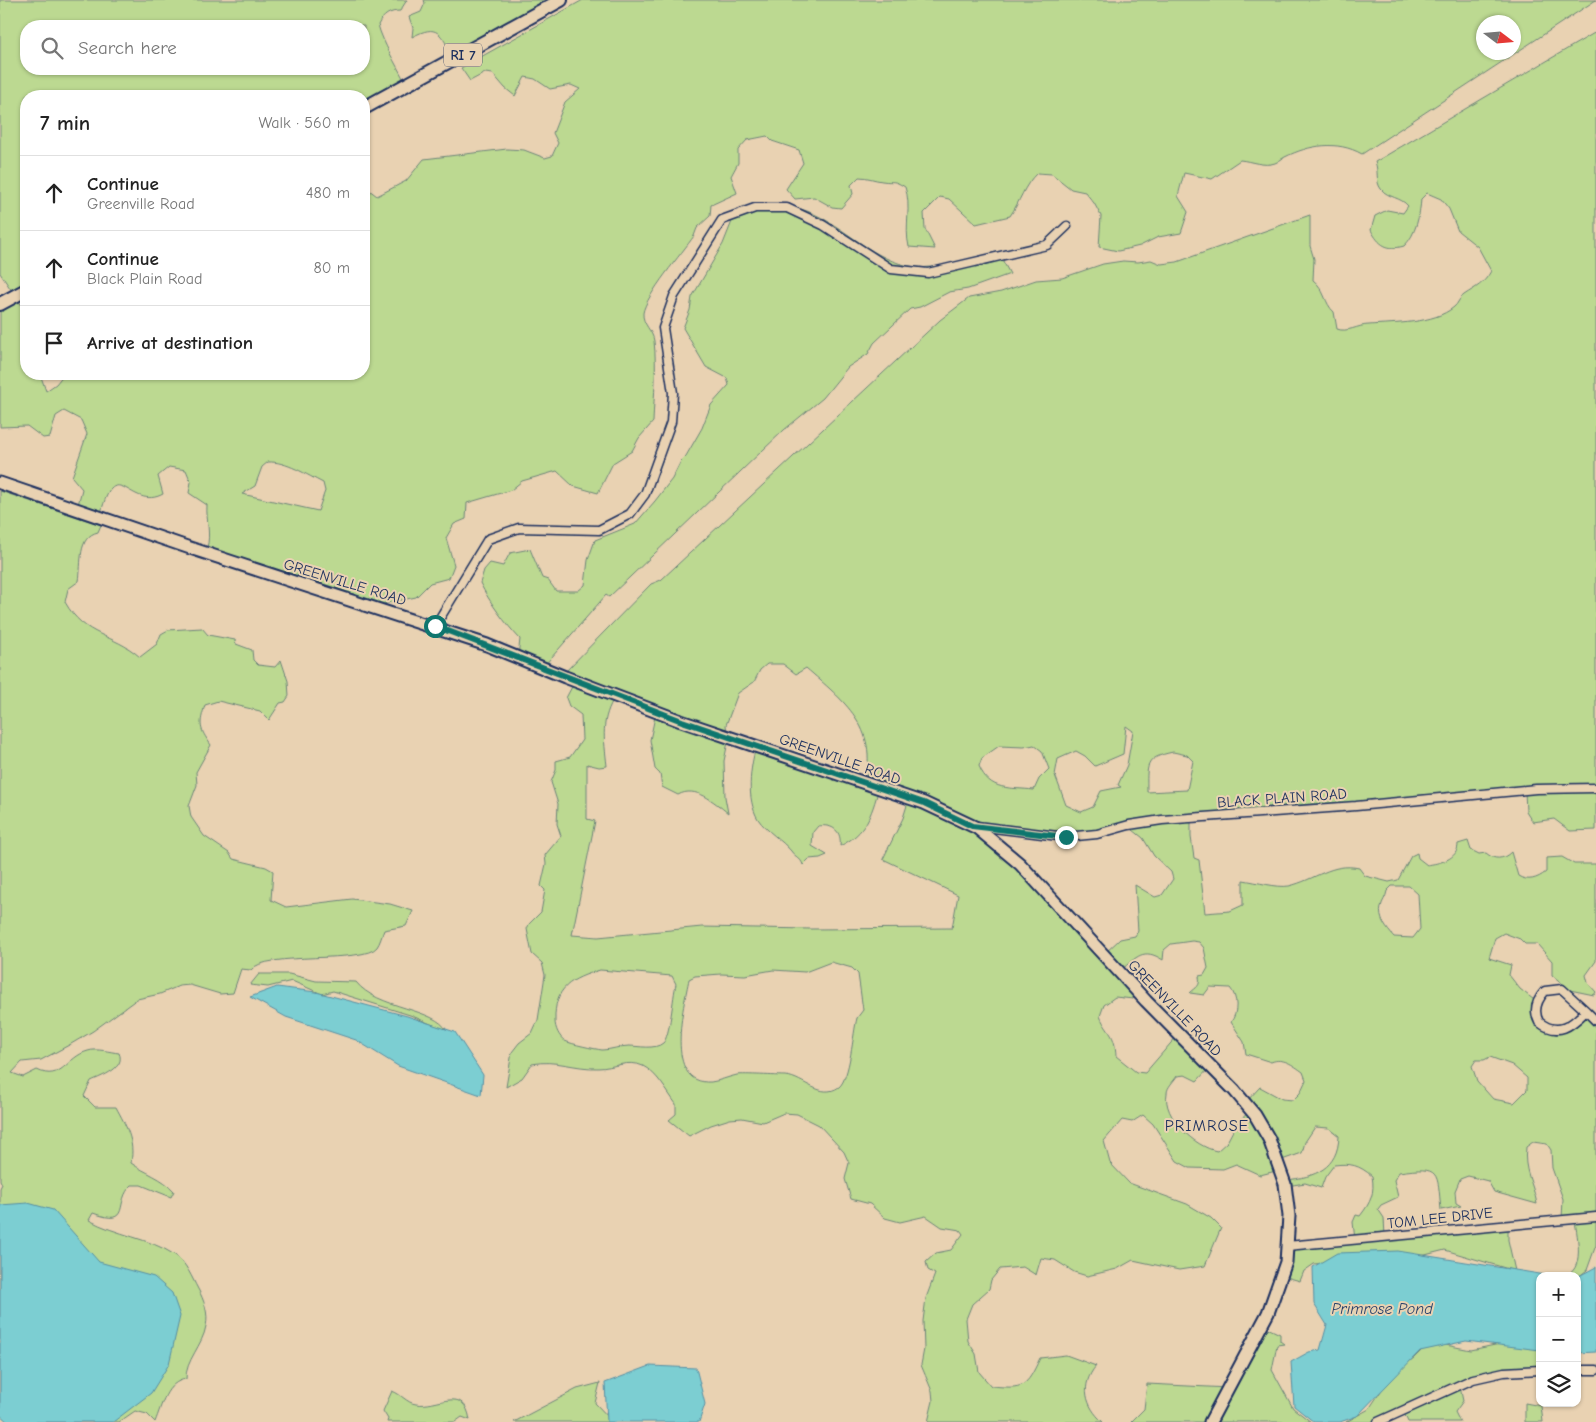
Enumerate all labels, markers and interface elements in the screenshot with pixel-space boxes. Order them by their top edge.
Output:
north arrow [1476,15,1521,60]
search box [20,20,370,75]
icon: search [38,34,66,62]
text: Search here [78,37,177,59]
road number: RI 7 [444,44,482,66]
text: 7 min [40,111,90,135]
text: Walk · 560 m [259,114,350,132]
text: Continue [87,173,159,195]
icon: ahead [40,179,68,207]
text: 480 m [306,184,350,202]
text: Greenville Road [87,195,195,213]
text: Continue [87,248,159,270]
icon: ahead [40,254,68,282]
text: 80 m [313,259,350,277]
text: Black Plain Road [87,270,203,288]
icon: arrive [40,329,68,357]
text: Arrive at destination [87,332,253,354]
street label: GREENVILLE ROAD [281,555,409,609]
route start [424,615,447,638]
street label: GREENVILLE ROAD [777,730,903,788]
street label: BLACK PLAIN ROAD [1216,784,1348,812]
route end [1055,826,1078,849]
street label: GREENVILLE ROAD [1124,956,1226,1060]
district label: PRIMROSE [1165,1117,1249,1135]
street label: TOM LEE DRIVE [1386,1204,1494,1232]
map controls [1536,1272,1581,1407]
button: + [1536,1272,1581,1317]
water label: Primrose Pond [1331,1300,1433,1318]
button: − [1536,1317,1581,1362]
button: layers [1536,1362,1581,1407]

